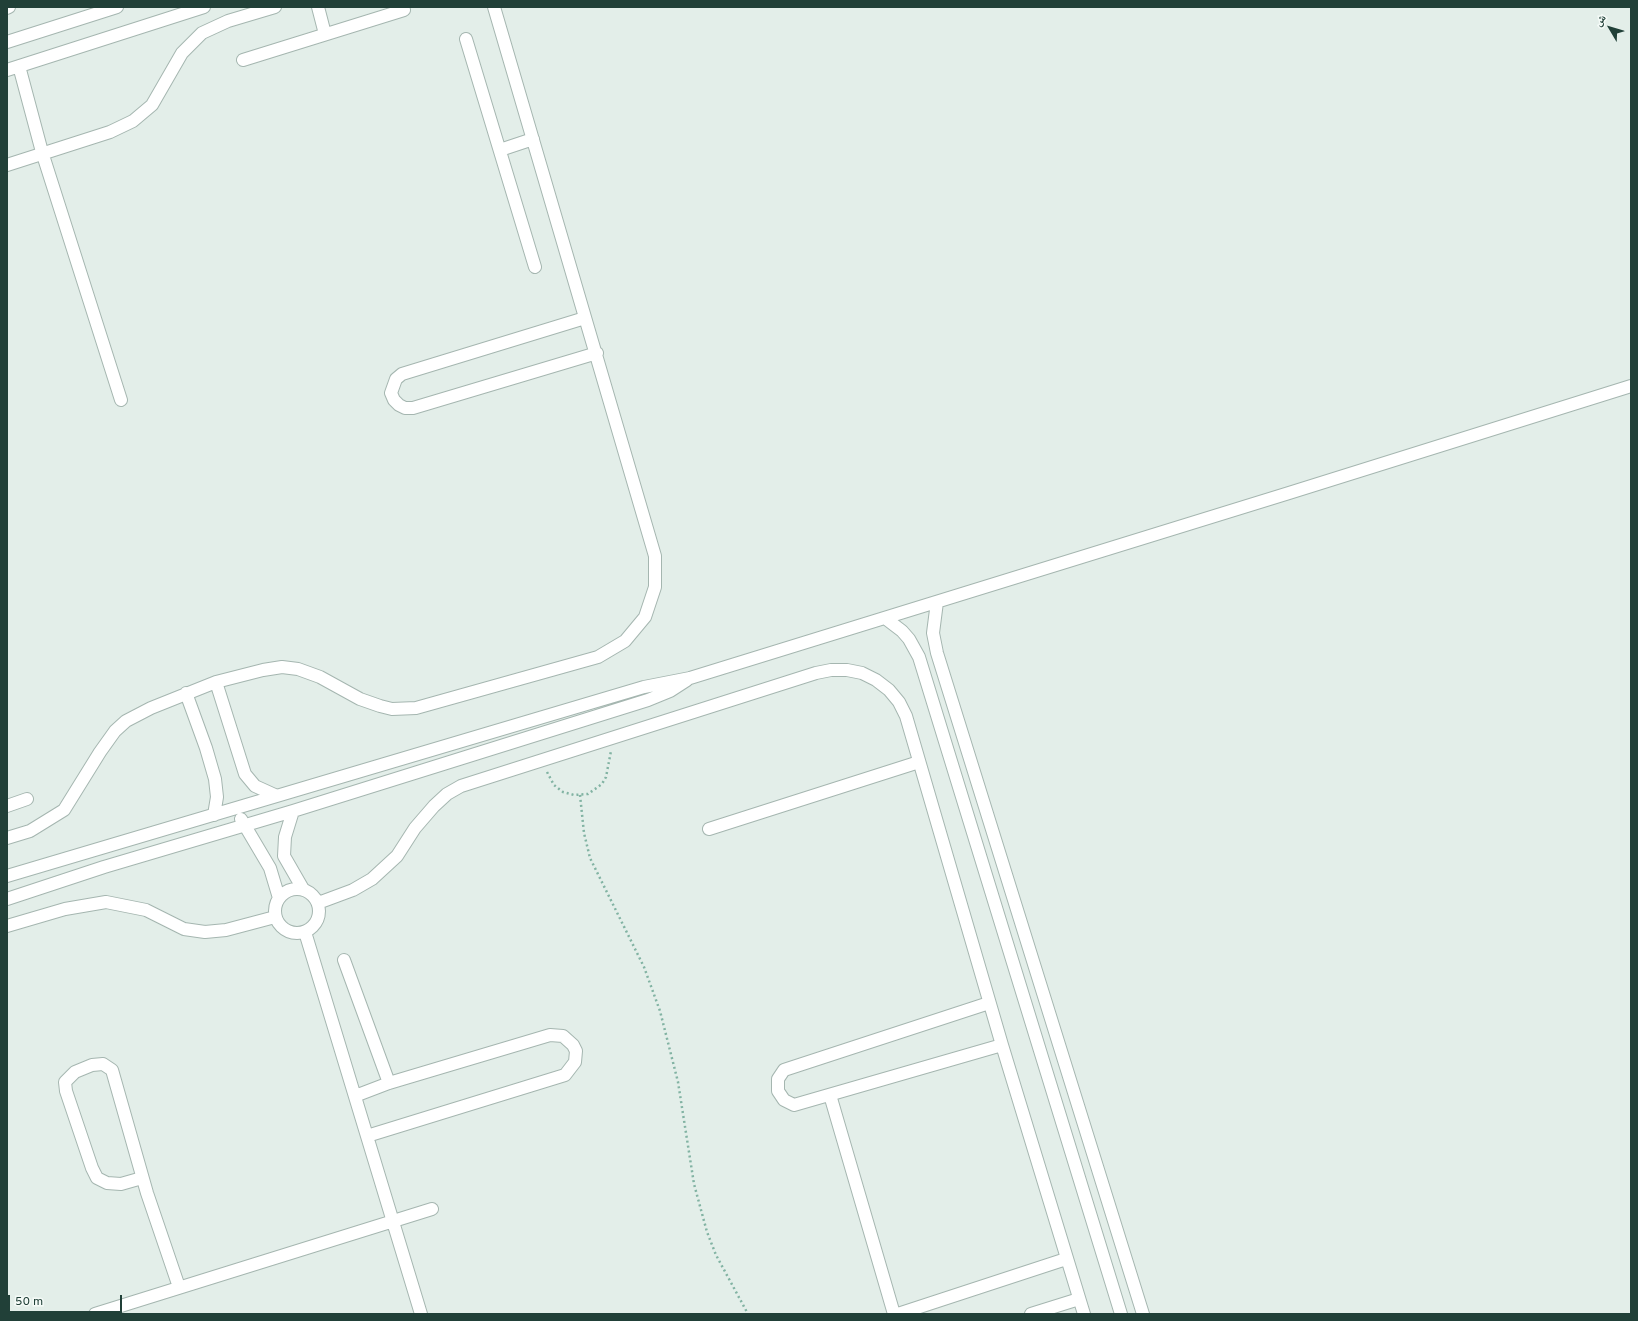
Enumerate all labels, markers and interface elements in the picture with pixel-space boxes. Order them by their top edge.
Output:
north arrow [1590,8,1630,48]
text: ش [1591,12,1610,30]
scale bar [10,1287,124,1313]
text: 50 m [15,1294,43,1310]

